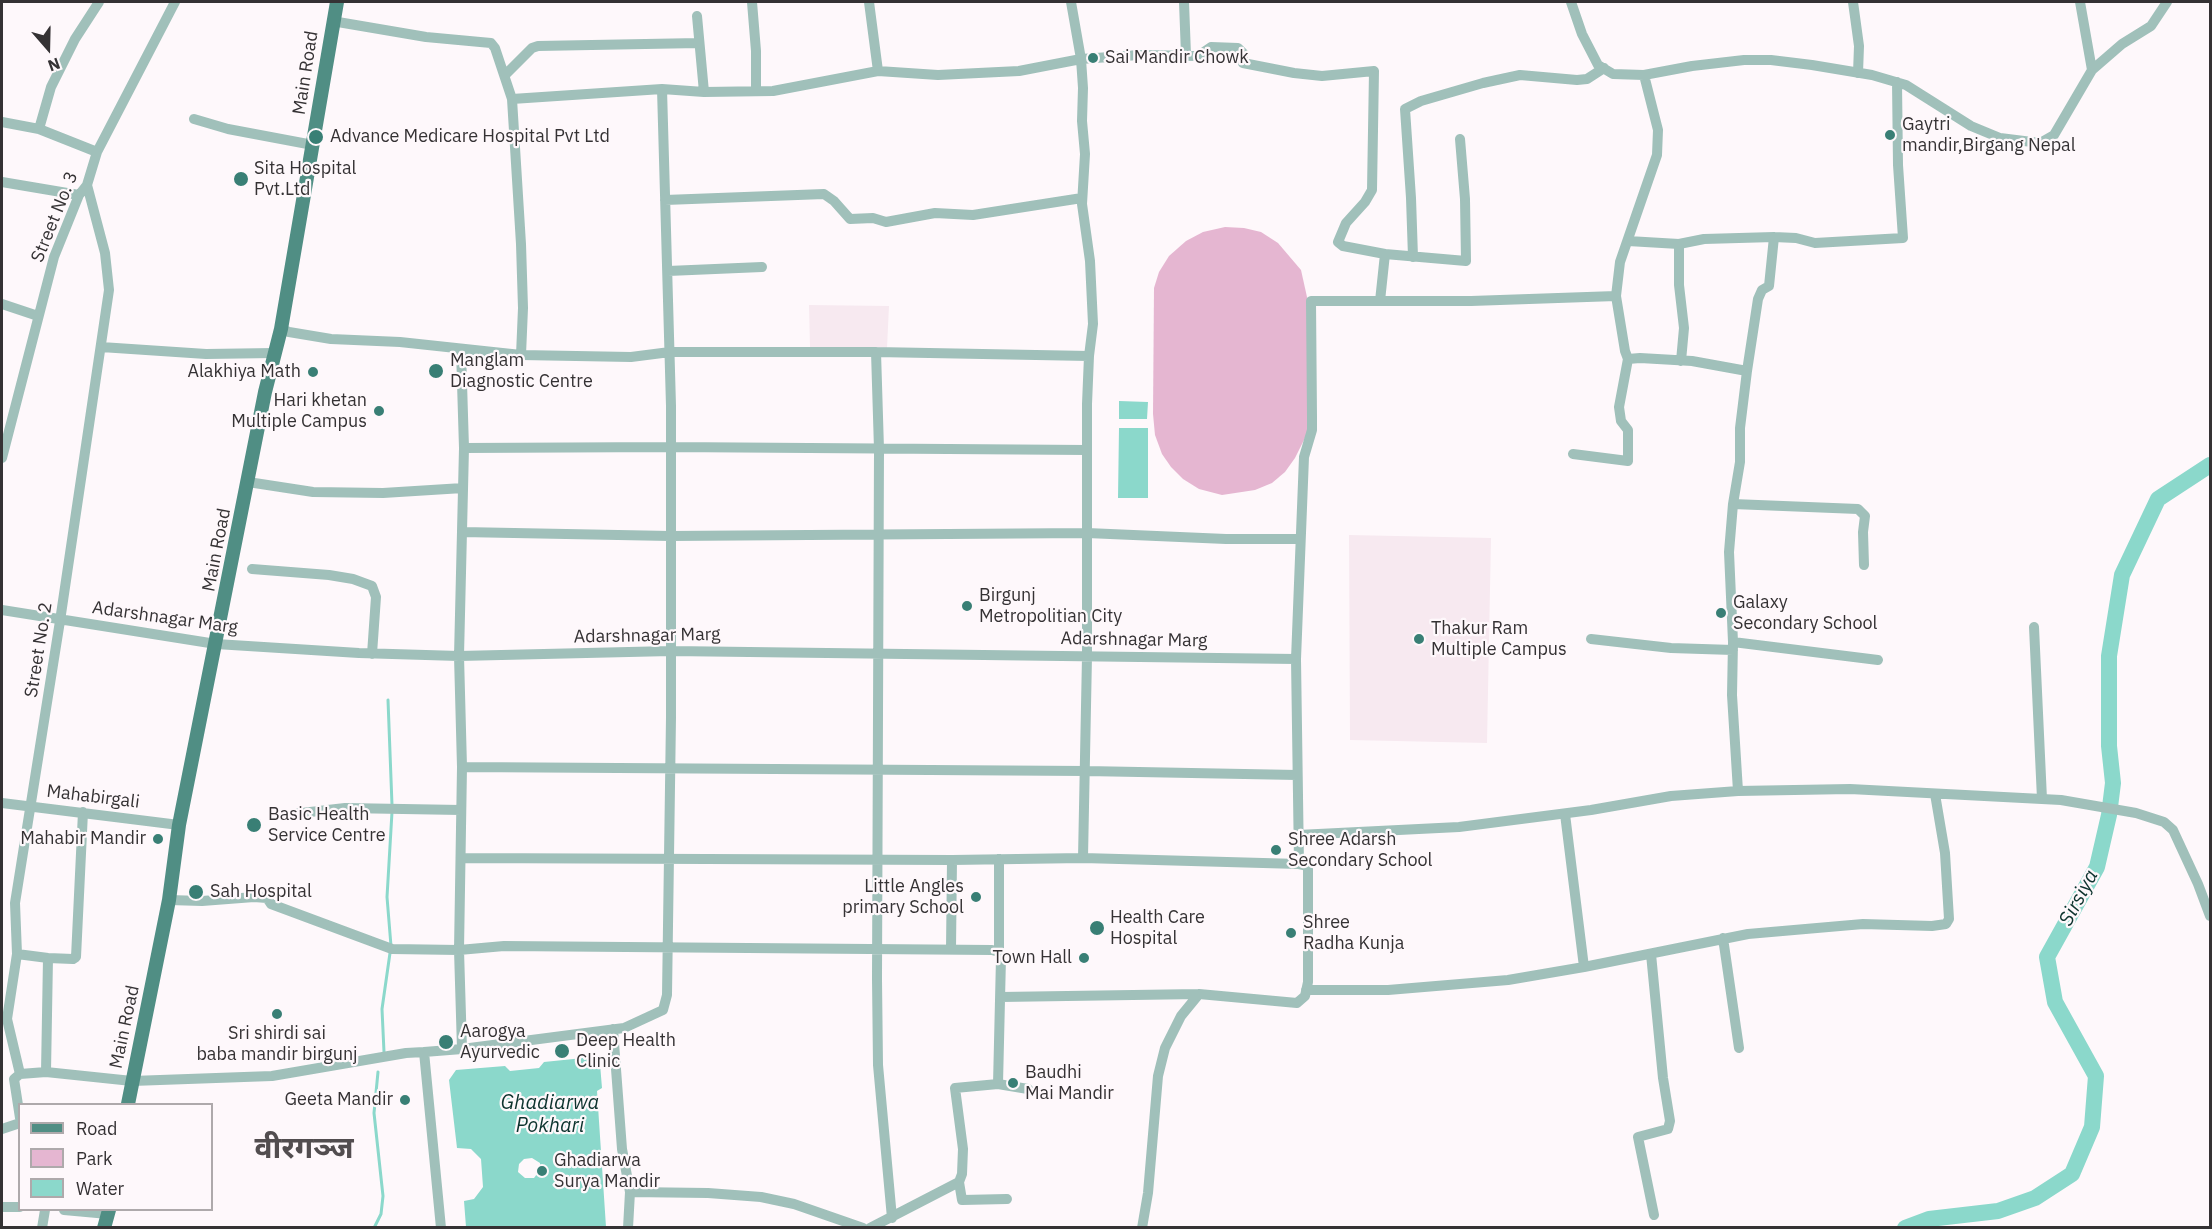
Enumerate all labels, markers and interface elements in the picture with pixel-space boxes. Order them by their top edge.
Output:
north arrow [18,18,78,78]
street label: Main Road [289,30,323,116]
place label: Sai Mandir Chowk [1105,47,1249,69]
marker: Sai Mandir Chowk [1086,51,1100,65]
text: N [45,54,63,76]
place label: Gaytri mandir,Birgang Nepal [1902,114,2076,156]
place label: Advance Medicare Hospital Pvt Ltd [330,126,610,148]
marker: Advance Medicare Hospital Pvt Ltd [307,128,325,146]
marker: Gaytri mandir,Birgang Nepal [1883,128,1897,142]
place label: Sita Hospital Pvt.Ltd [254,158,356,201]
street label: Street No. 3 [27,168,83,266]
marker: Sita Hospital Pvt.Ltd [232,170,250,188]
place label: Manglam Diagnostic Centre [450,350,593,392]
place label: Alakhiya Math [187,361,301,383]
marker: Manglam Diagnostic Centre [427,362,445,380]
marker: Alakhiya Math [306,365,320,379]
place label: Hari khetan Multiple Campus [231,390,367,432]
marker: Hari khetan Multiple Campus [372,404,386,418]
street label: Main Road [198,506,236,594]
place label: Birgunj Metropolitian City [979,585,1122,628]
place label: Galaxy Secondary School [1733,592,1877,634]
street label: Adarshnagar Marg [91,597,239,639]
marker: Birgunj Metropolitian City [960,599,974,613]
street label: Street No. 2 [21,601,57,699]
marker: Galaxy Secondary School [1714,606,1728,620]
place label: Thakur Ram Multiple Campus [1431,618,1567,660]
street label: Adarshnagar Marg [573,624,721,648]
street label: Adarshnagar Marg [1060,628,1208,652]
marker: Thakur Ram Multiple Campus [1412,632,1426,646]
street label: Mahabirgali [45,781,141,813]
place label: Basic Health Service Centre [268,804,386,846]
marker: Basic Health Service Centre [245,816,263,834]
place label: Mahabir Mandir [20,828,146,850]
place label: Shree Adarsh Secondary School [1288,829,1432,872]
marker: Mahabir Mandir [151,832,165,846]
marker: Shree Adarsh Secondary School [1269,843,1283,857]
water label: Sirsiya [2054,866,2104,930]
place label: Little Angles primary School [842,876,964,918]
place label: Sah Hospital [210,881,312,903]
marker: Sah Hospital [187,883,205,901]
marker: Little Angles primary School [969,890,983,904]
place label: Health Care Hospital [1110,907,1205,950]
place label: Shree Radha Kunja [1303,912,1404,954]
marker: Health Care Hospital [1088,919,1106,937]
marker: Shree Radha Kunja [1284,926,1298,940]
place label: Town Hall [993,947,1072,969]
marker: Town Hall [1077,951,1091,965]
street label: Main Road [106,983,144,1071]
marker: Sri shirdi sai baba mandir birgunj [270,1007,284,1021]
place label: Aarogya Ayurvedic [460,1021,540,1064]
place label: Sri shirdi sai baba mandir birgunj [196,1023,358,1066]
place label: Deep Health Clinic [576,1030,676,1072]
marker: Aarogya Ayurvedic [437,1033,455,1051]
marker: Deep Health Clinic [553,1042,571,1060]
place label: Baudhi Mai Mandir [1025,1062,1114,1104]
marker: Baudhi Mai Mandir [1006,1076,1020,1090]
place label: Geeta Mandir [285,1089,393,1111]
water label: Ghadiarwa Pokhari [501,1091,599,1138]
marker: Geeta Mandir [398,1093,412,1107]
legend [18,1103,213,1211]
text: Road [76,1117,117,1140]
district label: वीरगञ्ज [254,1131,354,1167]
text: Park [76,1147,112,1170]
place label: Ghadiarwa Surya Mandir [554,1150,660,1192]
marker: Ghadiarwa Surya Mandir [535,1164,549,1178]
text: Water [76,1177,124,1200]

